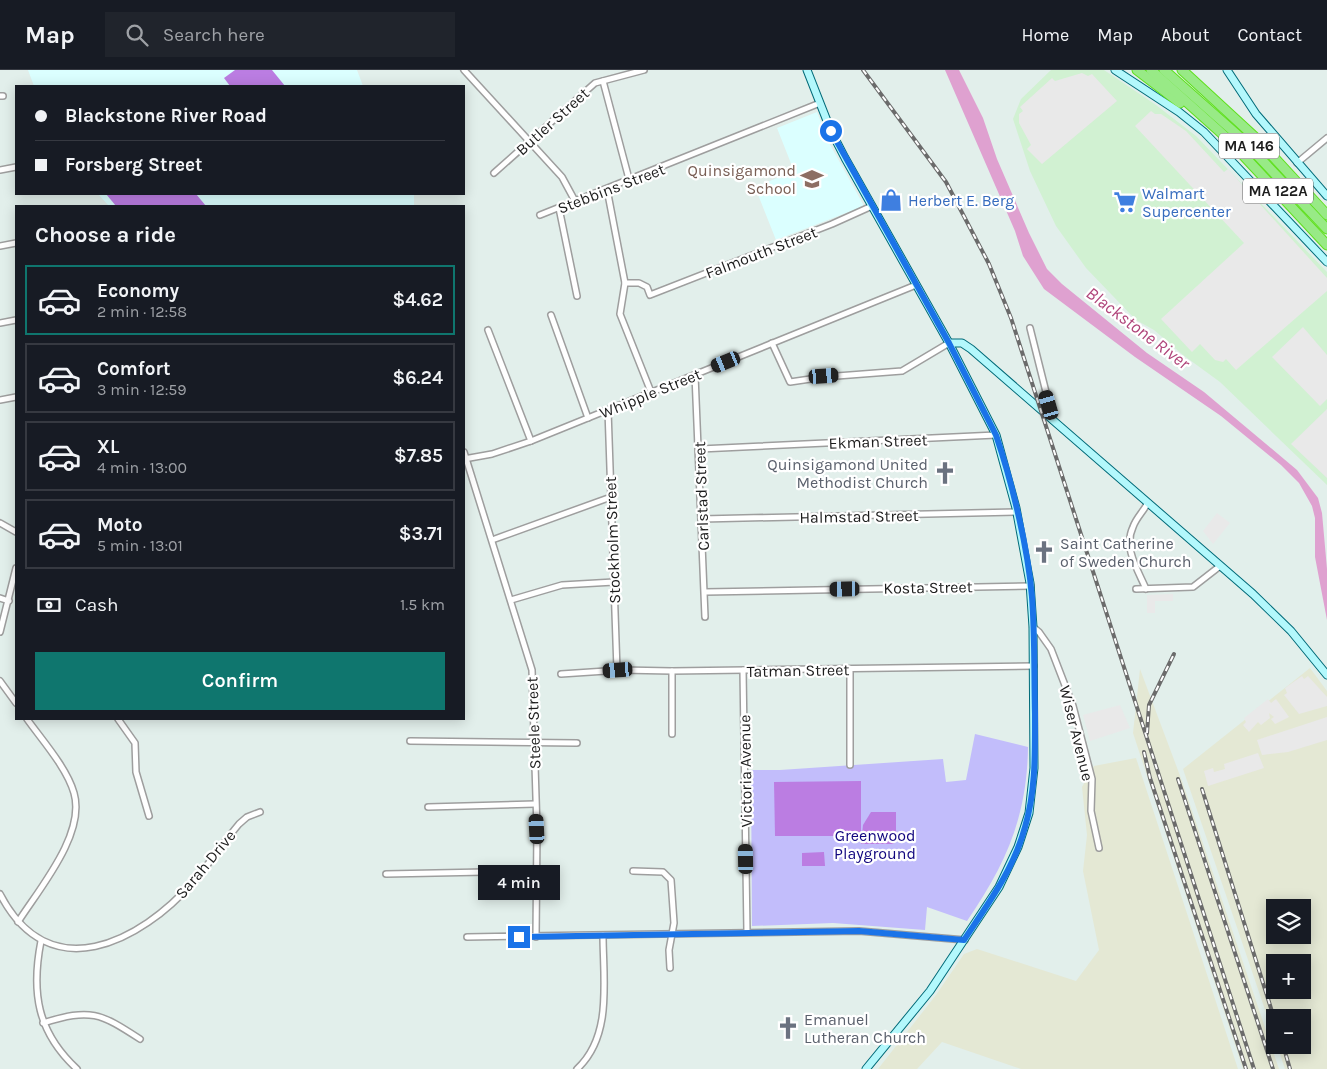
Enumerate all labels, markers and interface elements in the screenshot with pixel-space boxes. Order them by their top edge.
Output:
search box [105,12,455,57]
text: Map [25,21,75,49]
icon: search [123,21,151,49]
text: Search here [163,24,265,46]
text: Home [1021,24,1069,46]
text: Map [1097,24,1133,46]
text: About [1161,24,1210,46]
text: Contact [1238,24,1302,46]
street label: Butler Street [512,84,593,159]
text: Blackstone River Road [65,105,267,127]
route start [820,120,842,142]
road number: MA 146 [1219,134,1279,158]
text: Forsberg Street [65,154,203,176]
street label: Stebbins Street [555,159,668,218]
place label: Quinsigamond School [688,161,796,198]
school or university icon: Quinsigamond School [799,166,825,192]
road number: MA 122A [1243,178,1313,204]
place label: Walmart Supercenter [1142,184,1231,221]
shop icon: Herbert E. Berg [878,187,904,213]
supermarket icon: Walmart Supercenter [1112,189,1138,215]
place label: Herbert E. Berg [908,191,1014,210]
text: Choose a ride [35,222,176,248]
street label: Falmouth Street [703,222,820,282]
icon: car [37,278,82,323]
text: Economy [97,280,179,302]
water label: Blackstone River [1082,282,1195,375]
text: $4.62 [392,289,443,311]
text: 2 min · 12:58 [97,302,187,321]
car [709,349,742,375]
icon: car [37,356,82,401]
text: Comfort [97,358,171,380]
street label: Whipple Street [597,364,704,422]
text: $6.24 [392,367,443,389]
car [808,367,839,385]
text: 3 min · 12:59 [97,380,187,399]
car [1037,389,1060,421]
street label: Ekman Street [828,430,928,453]
icon: car [37,434,82,479]
text: XL [97,436,119,458]
street label: Carlstad Street [690,441,713,551]
text: $7.85 [394,445,443,467]
place label: Quinsigamond United Methodist Church [767,455,928,492]
text: 4 min · 13:00 [97,458,187,477]
church icon: Quinsigamond United Methodist Church [932,460,958,486]
street label: Stockholm Street [601,476,624,604]
street label: Halmstad Street [799,506,919,527]
icon: car [37,512,82,557]
text: Moto [97,514,143,536]
text: $3.71 [399,523,443,545]
place label: Saint Catherine of Sweden Church [1060,534,1192,571]
text: 5 min · 13:01 [97,536,183,555]
church icon: Saint Catherine of Sweden Church [1031,539,1057,565]
street label: Kosta Street [883,577,973,598]
car [829,581,860,597]
icon: cash [35,591,63,619]
text: Cash [75,594,119,616]
text: 1.5 km [400,595,445,614]
button: Confirm [35,652,445,710]
street label: Tatman Street [747,660,849,681]
car [602,661,633,679]
street label: Steele Street [522,676,545,770]
street label: Wiser Avenue [1055,683,1098,783]
street label: Victoria Avenue [735,715,756,827]
car [528,814,545,844]
street label: Sarah Drive [171,826,240,903]
park label: Greenwood Playground [834,826,916,863]
car [738,844,753,874]
callout: 4 min [478,864,560,900]
text: 4 min [497,873,541,892]
map controls [1266,899,1311,1054]
button: layers [1266,899,1311,944]
route end [508,926,530,948]
button: + [1266,954,1311,999]
button: − [1266,1009,1311,1054]
place label: Emanuel Lutheran Church [804,1010,926,1047]
church icon: Emanuel Lutheran Church [775,1015,801,1041]

